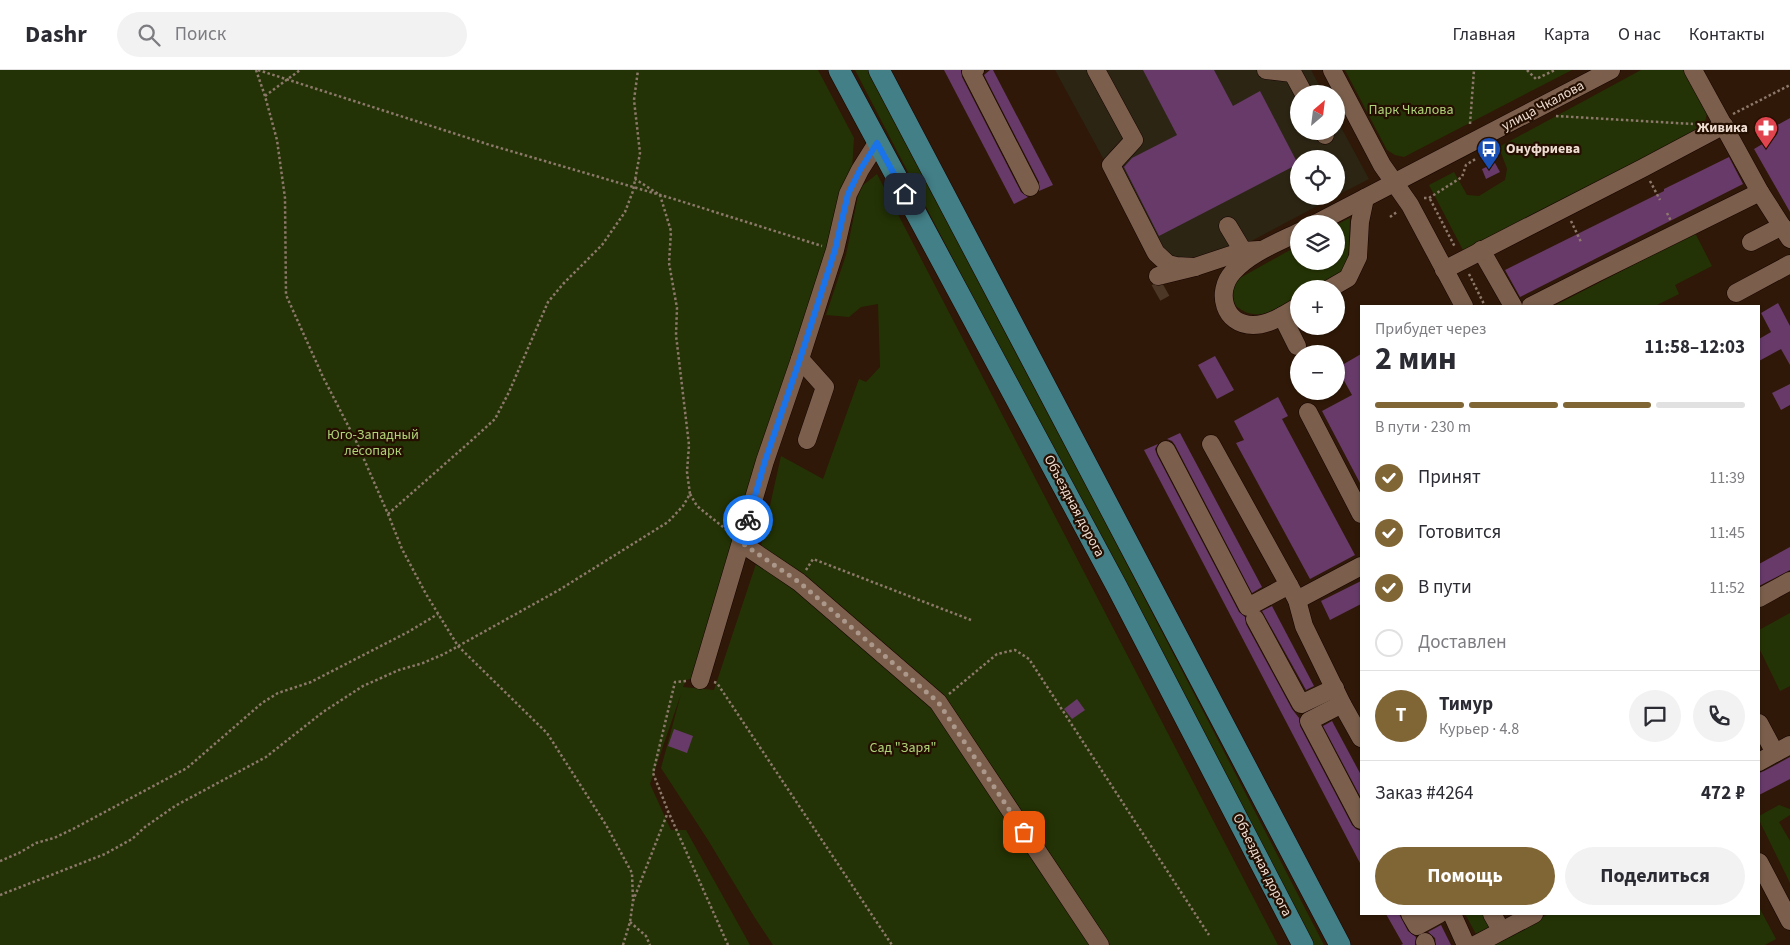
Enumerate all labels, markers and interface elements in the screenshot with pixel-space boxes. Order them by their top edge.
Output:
search box [117,12,467,57]
text: Dashr [25,17,87,52]
icon: search [135,21,163,49]
text: Поиск [175,21,226,48]
text: Главная [1453,22,1516,47]
text: Карта [1544,22,1590,47]
text: О нас [1618,22,1661,47]
text: Контакты [1689,22,1765,47]
street label: улица Чкалова [1498,76,1588,136]
north arrow [1290,85,1345,140]
map controls [1290,85,1345,400]
park label: Парк Чкалова [1369,100,1454,120]
pharmacy icon: Живика [1753,115,1779,149]
place label: Живика [1697,118,1748,138]
bus stop icon: Онуфриева [1476,136,1502,170]
place label: Онуфриева [1506,139,1580,159]
button: locate [1290,150,1345,205]
pin [884,173,926,215]
icon: home [891,180,919,208]
button: layers [1290,215,1345,270]
button: + [1290,280,1345,335]
text: Прибудет через [1375,318,1486,340]
text: 11:58–12:03 [1644,334,1745,361]
text: 2 мин [1375,336,1457,382]
button: − [1290,345,1345,400]
text: В пути · 230 m [1375,416,1471,438]
park label: Юго-Западный лесопарк [327,425,419,461]
street label: Объездная дорога [1039,451,1109,561]
icon: check [1375,464,1403,492]
text: Принят [1418,464,1481,491]
text: 11:39 [1709,467,1745,489]
courier [723,495,773,545]
icon: bike [734,506,762,534]
icon: check [1375,519,1403,547]
text: Готовится [1418,519,1501,546]
text: 11:45 [1709,522,1745,544]
icon: check [1375,574,1403,602]
text: В пути [1418,574,1472,601]
text: 11:52 [1709,577,1745,599]
text: Доставлен [1418,629,1507,656]
button: chat [1629,690,1681,742]
button: phone [1693,690,1745,742]
text: Тимур [1439,691,1493,718]
text: Т [1396,702,1406,729]
text: Курьер · 4.8 [1439,718,1519,740]
park label: Сад "Заря" [870,738,936,758]
text: Заказ #4264 [1375,780,1474,807]
text: 472 ₽ [1701,780,1745,807]
street label: Объездная дорога [1227,810,1297,920]
pin [1003,811,1045,853]
icon: bag [1010,818,1038,846]
button: Помощь [1375,847,1555,905]
button: Поделиться [1565,847,1745,905]

